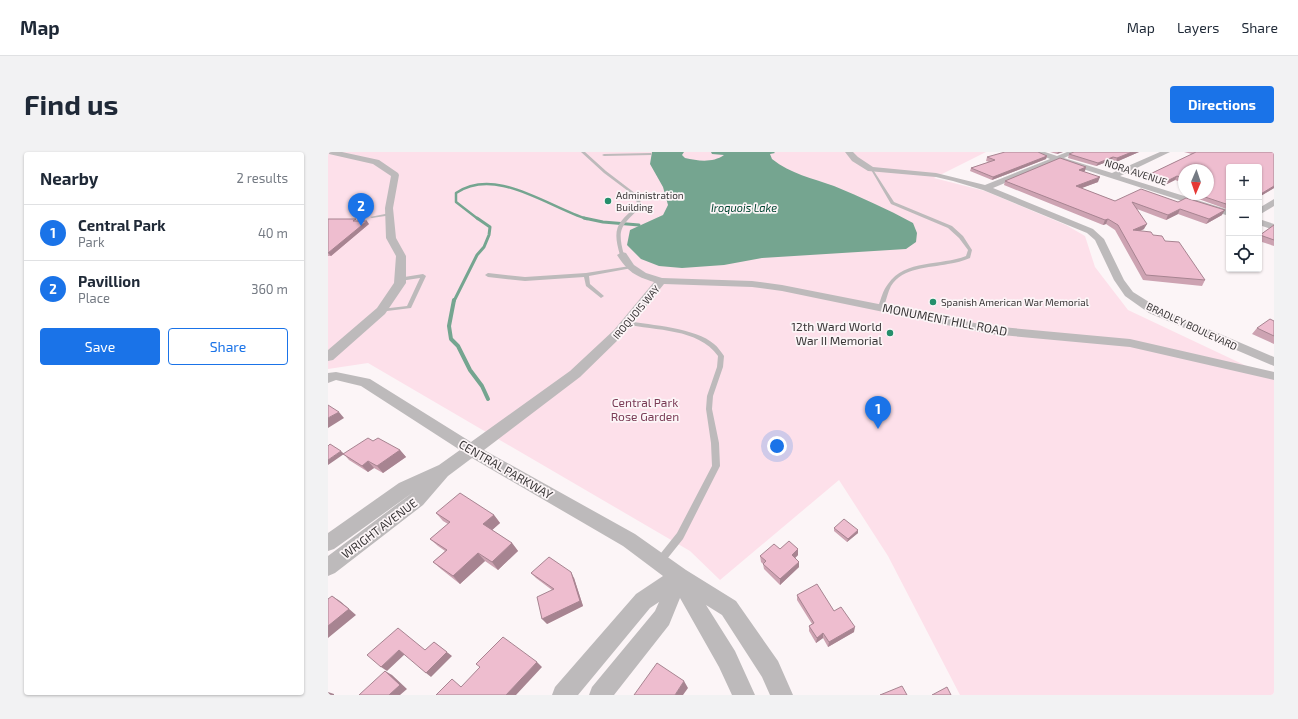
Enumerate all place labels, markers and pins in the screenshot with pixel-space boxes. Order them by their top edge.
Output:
place label: Administration Building [616,189,684,213]
pin: 2 [348,193,374,226]
marker: Administration Building [603,196,613,206]
place label: Spanish American War Memorial [941,296,1089,308]
marker: Spanish American War Memorial [928,297,938,307]
place label: 12th Ward World War II Memorial [791,319,882,347]
marker: 12th Ward World War II Memorial [885,328,895,338]
pin: 1 [865,396,891,429]

